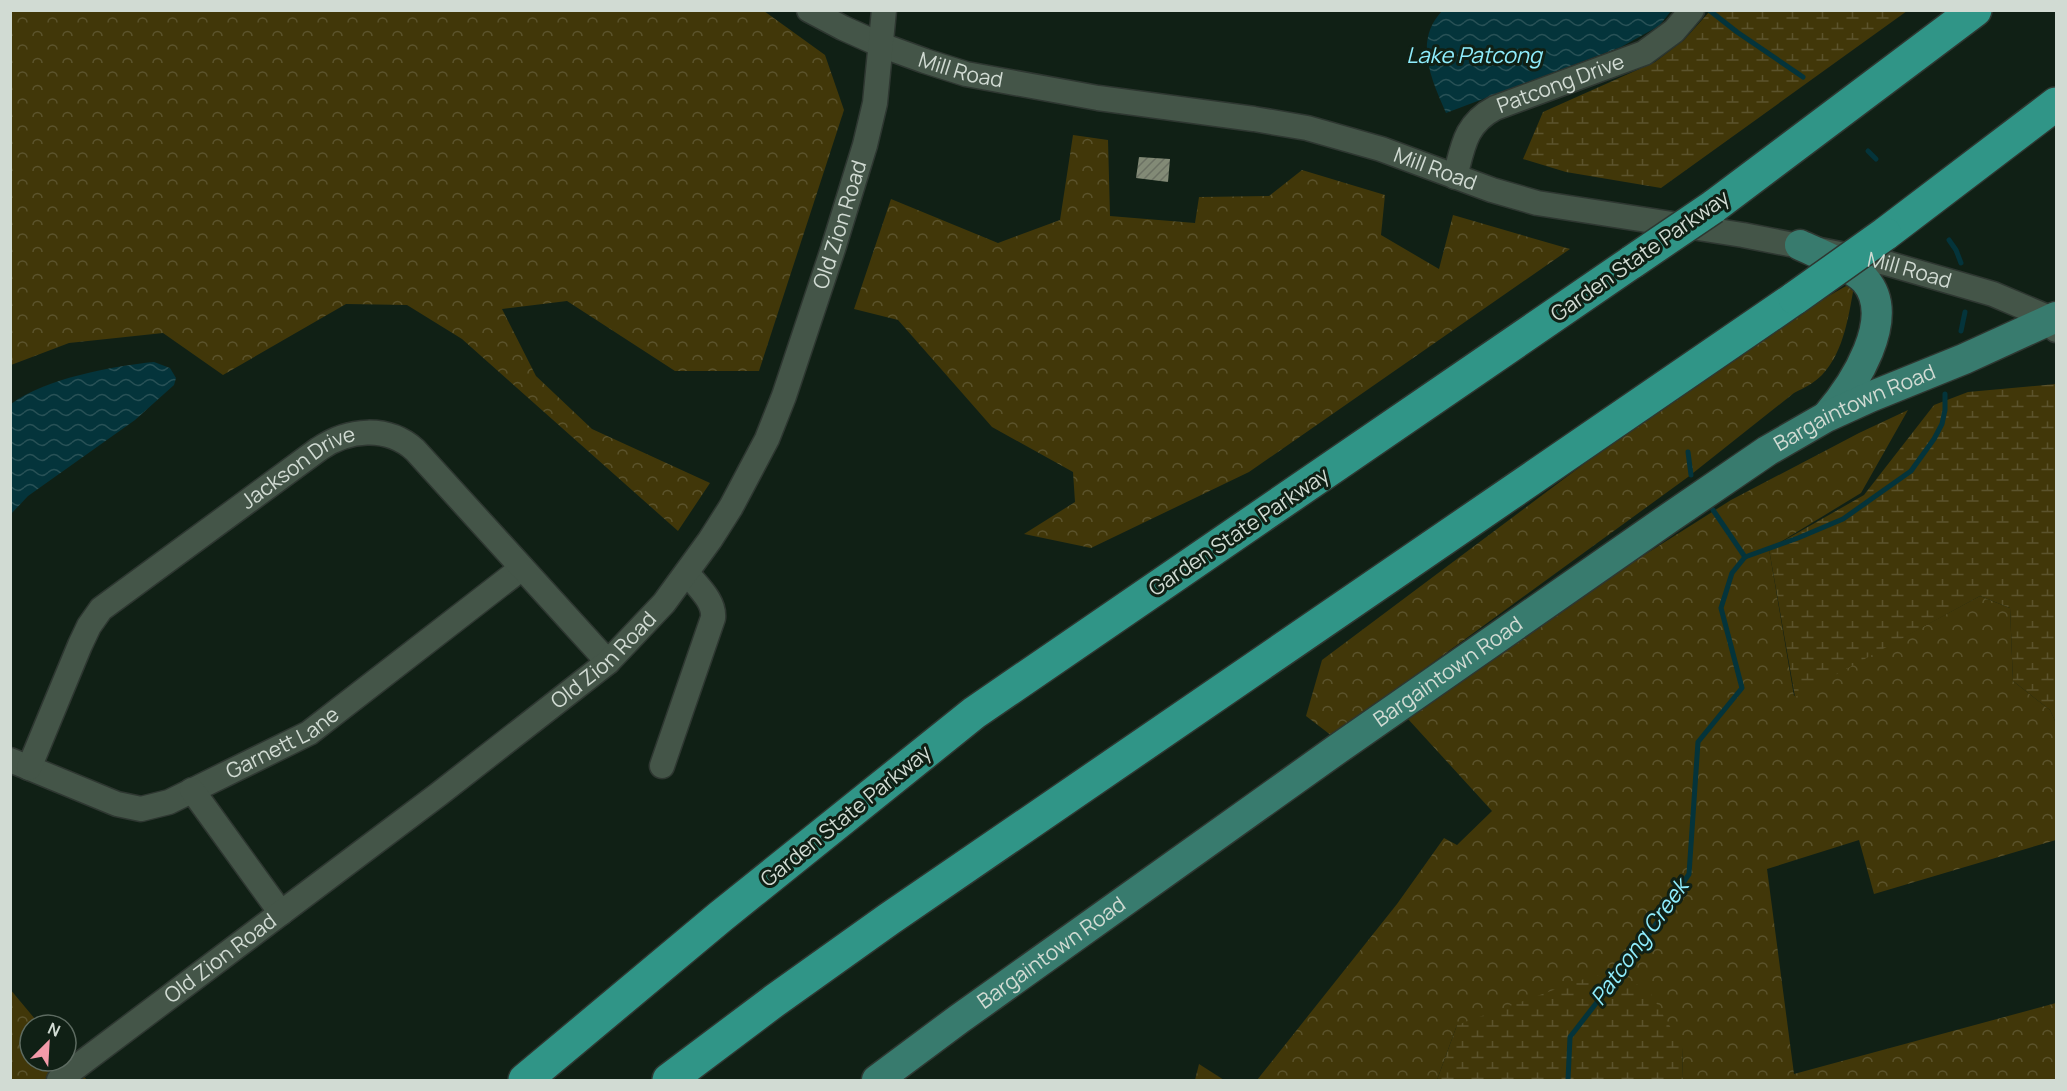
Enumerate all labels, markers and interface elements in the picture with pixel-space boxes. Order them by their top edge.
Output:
water label: Lake Patcong [1406,40,1544,70]
street label: Mill Road [915,45,1005,93]
street label: Patcong Drive [1493,47,1628,119]
street label: Mill Road [1390,140,1481,196]
street label: Old Zion Road [806,157,873,292]
street label: Garden State Parkway [1545,183,1734,327]
street label: Mill Road [1865,245,1955,294]
street label: Bargaintown Road [1768,357,1939,457]
street label: Jackson Drive [235,419,358,515]
street label: Garden State Parkway [1143,460,1334,602]
street label: Old Zion Road [545,605,662,715]
street label: Bargaintown Road [1367,609,1528,733]
street label: Garnett Lane [221,700,344,785]
street label: Garden State Parkway [754,738,936,893]
water label: Patcong Creek [1583,870,1697,1011]
street label: Bargaintown Road [971,890,1131,1015]
street label: Old Zion Road [158,906,282,1009]
north arrow [18,1013,78,1073]
text: N [44,1017,64,1042]

